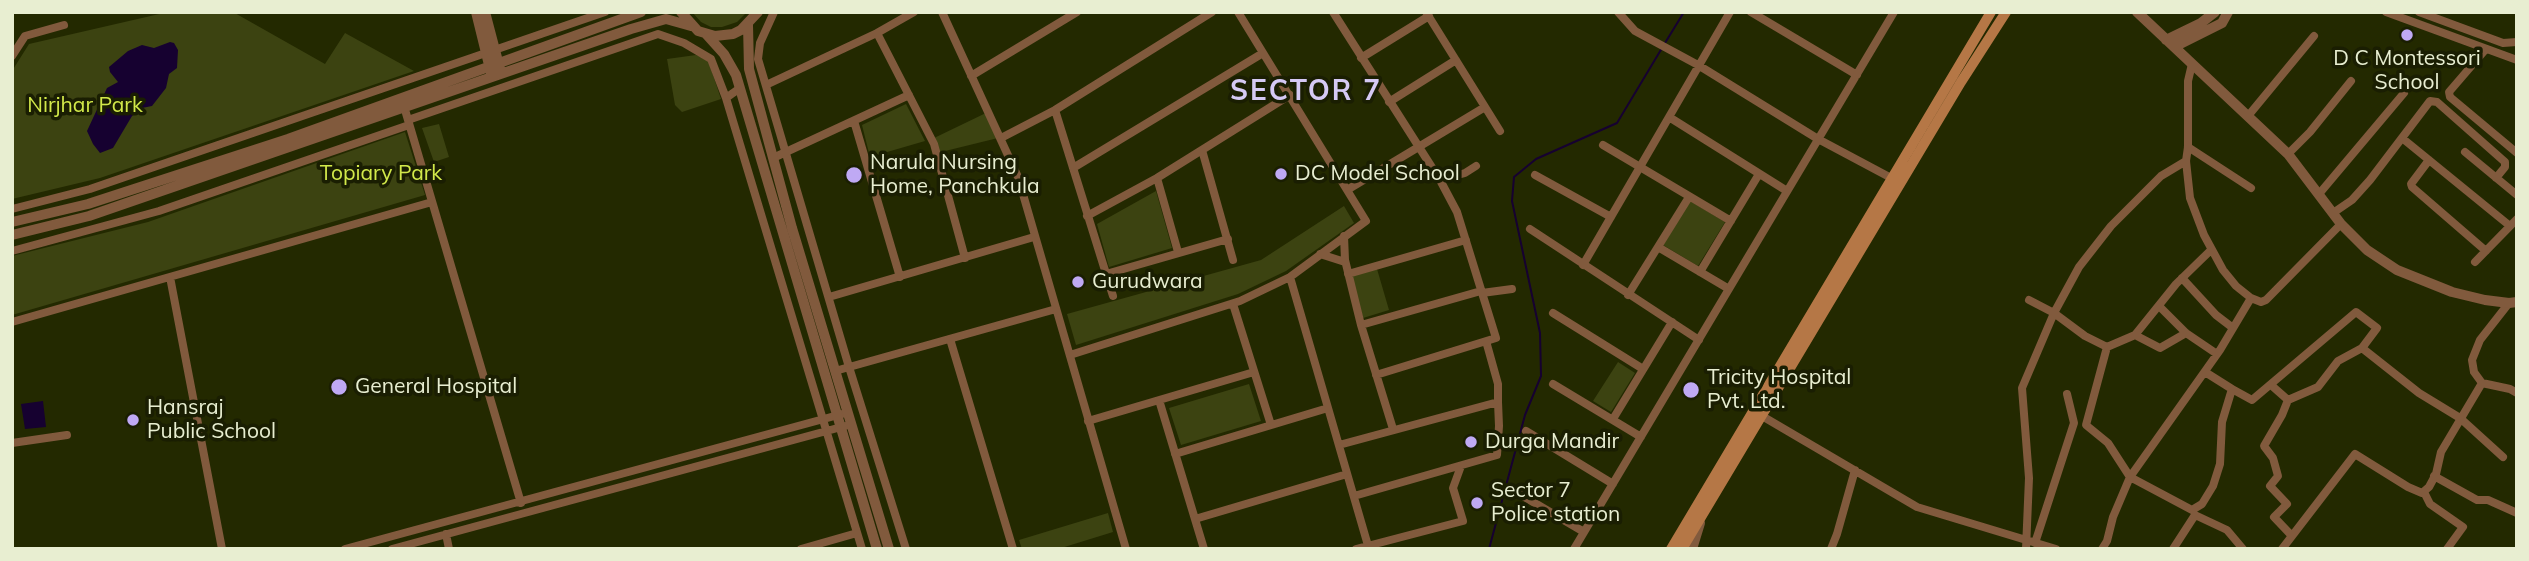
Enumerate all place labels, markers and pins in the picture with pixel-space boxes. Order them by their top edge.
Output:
marker: D C Montessori School [2399,27,2415,43]
place label: D C Montessori School [2333,46,2481,96]
place label: Narula Nursing Home, Panchkula [870,150,1040,200]
place label: DC Model School [1295,161,1460,187]
marker: Narula Nursing Home, Panchkula [844,165,864,185]
marker: DC Model School [1273,166,1289,182]
place label: Gurudwara [1092,269,1203,295]
marker: Gurudwara [1070,274,1086,290]
place label: Tricity Hospital Pvt. Ltd. [1707,365,1851,415]
place label: General Hospital [355,374,517,400]
marker: General Hospital [329,377,349,397]
marker: Tricity Hospital Pvt. Ltd. [1681,380,1701,400]
place label: Hansraj Public School [147,395,276,445]
marker: Hansraj Public School [125,412,141,428]
place label: Durga Mandir [1485,429,1619,455]
marker: Durga Mandir [1463,434,1479,450]
place label: Sector 7 Police station [1491,478,1620,528]
marker: Sector 7 Police station [1469,495,1485,511]

